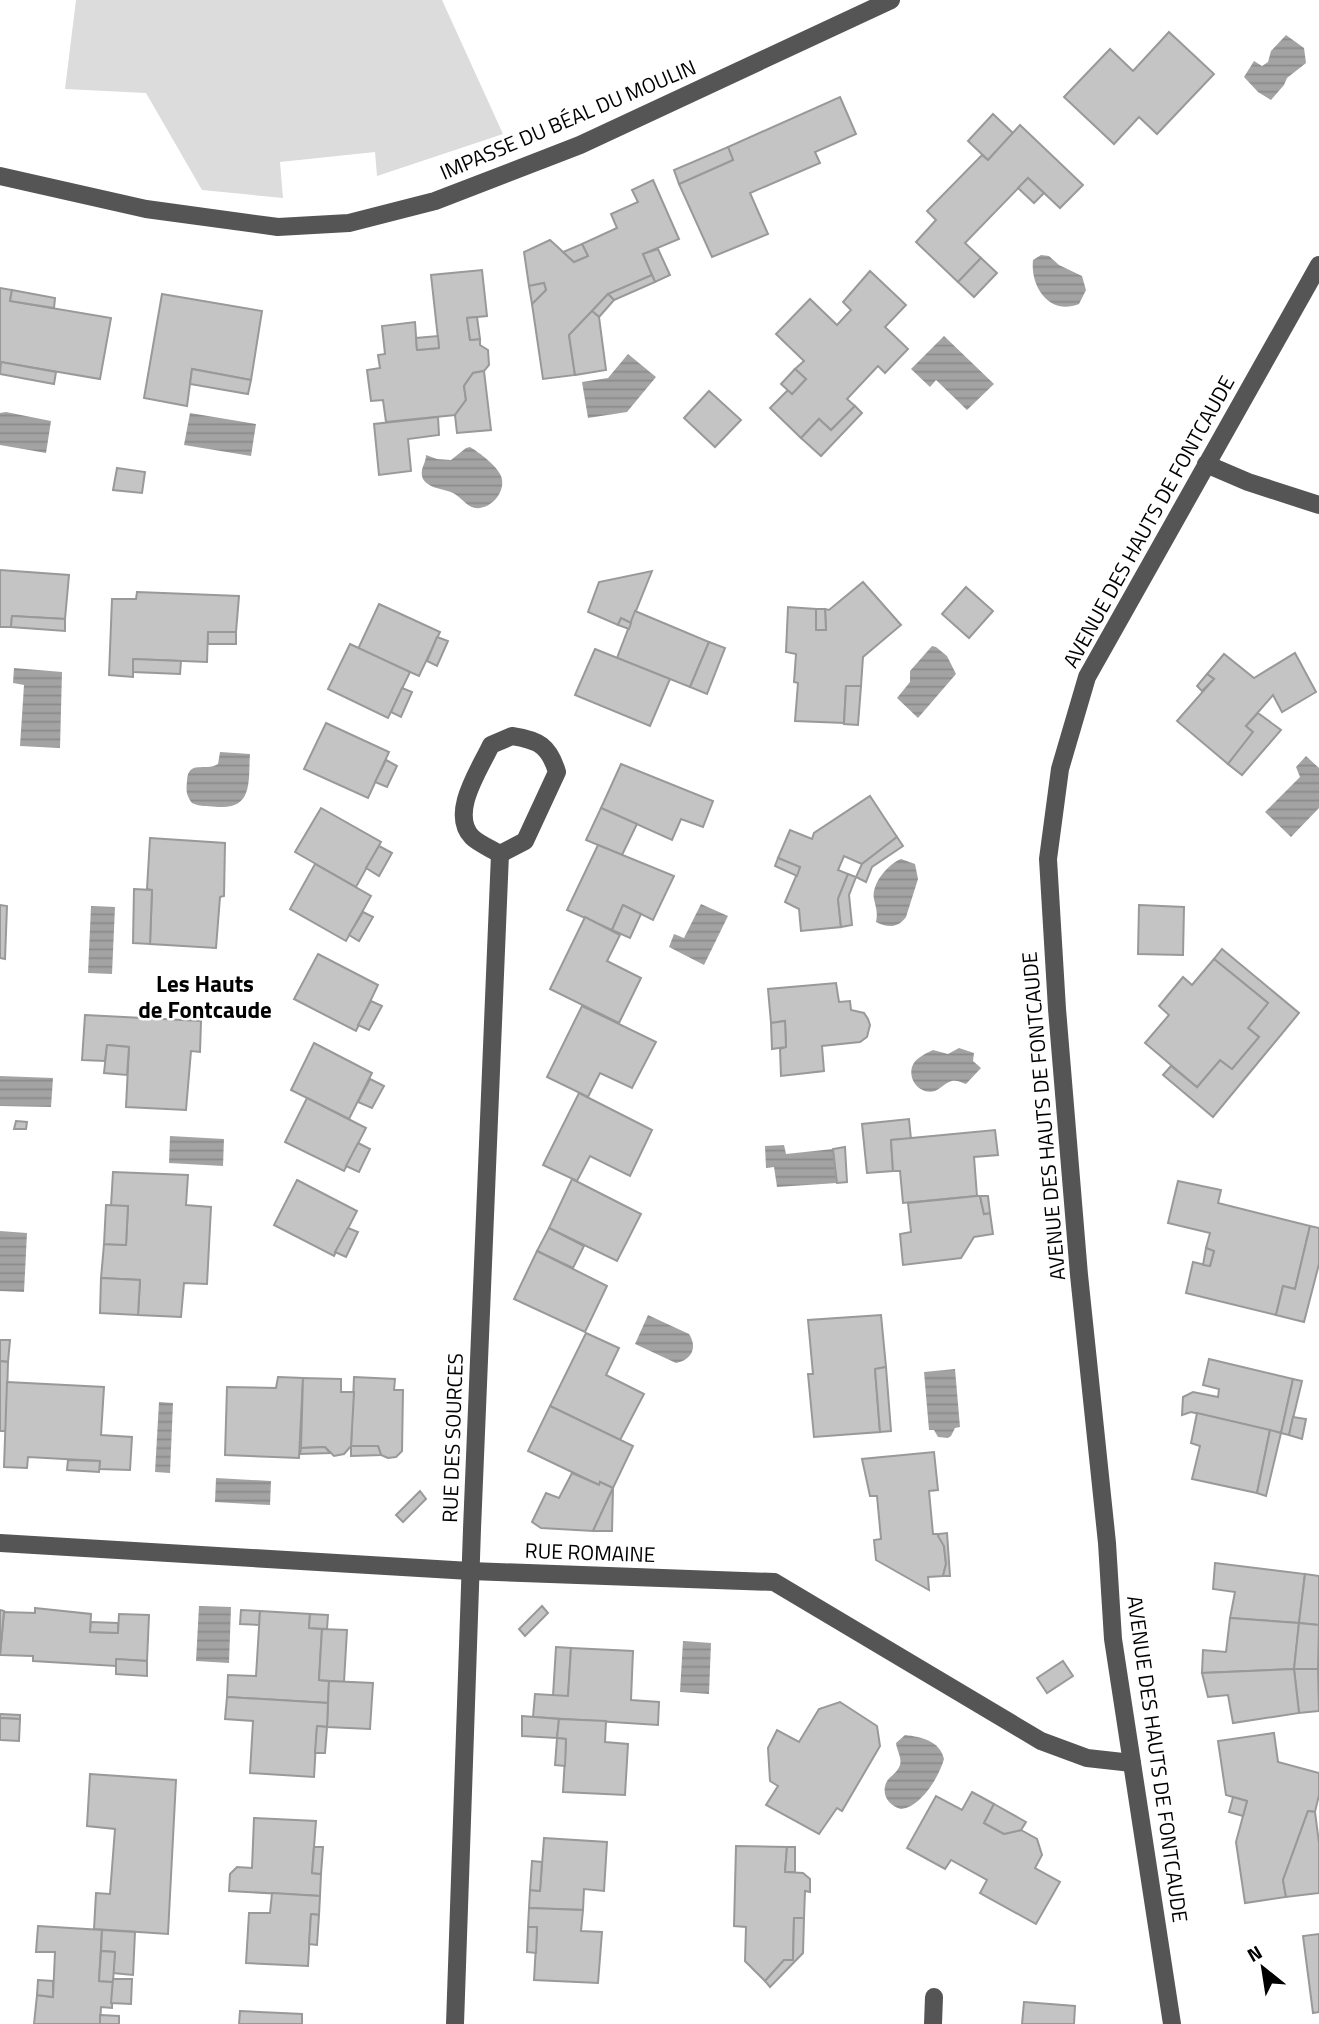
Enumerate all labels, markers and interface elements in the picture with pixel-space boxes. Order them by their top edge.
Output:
street label: IMPASSE DU BÉAL DU MOULIN [435,51,701,188]
street label: AVENUE DES HAUTS DE FONTCAUDE [1054,370,1242,674]
street label: AVENUE DES HAUTS DE FONTCAUDE [1013,950,1073,1282]
district label: Les Hauts de Fontcaude [138,966,272,1027]
street label: RUE DES SOURCES [433,1353,471,1523]
street label: RUE ROMAINE [524,1534,656,1570]
street label: AVENUE DES HAUTS DE FONTCAUDE [1119,1593,1197,1924]
north arrow [1228,1933,1298,2003]
text: N [1241,1937,1267,1969]

